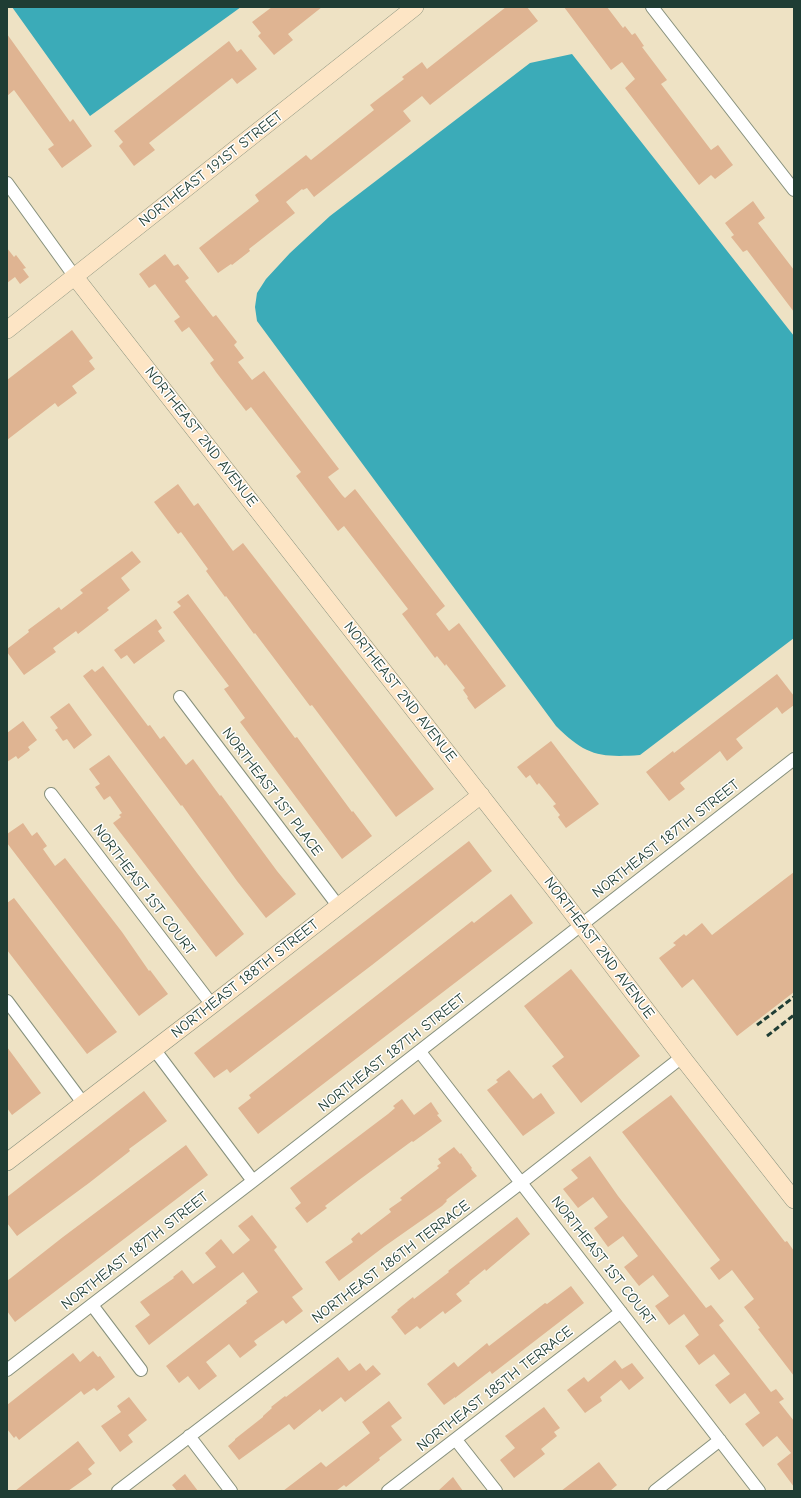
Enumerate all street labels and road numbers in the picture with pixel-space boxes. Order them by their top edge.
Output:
street label: NORTHEAST 191ST STREET [135,107,287,231]
street label: NORTHEAST 2ND AVENUE [141,363,261,511]
street label: NORTHEAST 2ND AVENUE [340,618,460,766]
street label: NORTHEAST 1ST PLACE [218,724,326,860]
street label: NORTHEAST 187TH STREET [589,776,743,902]
street label: NORTHEAST 1ST COURT [89,821,199,959]
street label: NORTHEAST 2ND AVENUE [540,874,658,1022]
street label: NORTHEAST 188TH STREET [168,916,322,1042]
street label: NORTHEAST 187TH STREET [315,990,469,1116]
street label: NORTHEAST 187TH STREET [58,1188,212,1314]
street label: NORTHEAST 1ST COURT [547,1193,659,1329]
street label: NORTHEAST 186TH TERRACE [308,1197,474,1327]
street label: NORTHEAST 185TH TERRACE [413,1322,577,1456]

